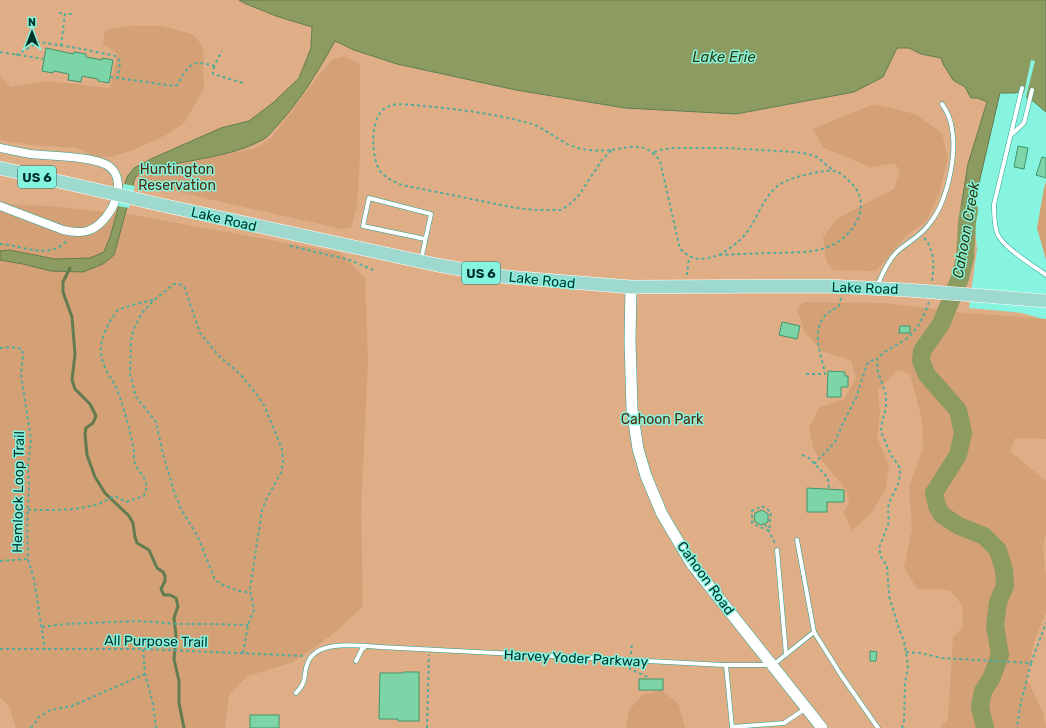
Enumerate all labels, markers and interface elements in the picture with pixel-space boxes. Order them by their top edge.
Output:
north arrow [12,12,52,52]
text: N [28,16,36,29]
water label: Lake Erie [692,48,756,66]
park label: Huntington Reservation [138,161,216,194]
road number: US 6 [18,166,56,188]
water label: Cahoon Creek [949,180,983,280]
street label: Lake Road [189,204,258,235]
road number: US 6 [462,262,500,284]
street label: Lake Road [508,269,576,292]
street label: Lake Road [831,279,899,298]
park label: Cahoon Park [621,411,704,428]
street label: Hemlock Loop Trail [9,431,28,553]
street label: Cahoon Road [673,538,738,618]
street label: All Purpose Trail [104,632,208,651]
street label: Harvey Yoder Parkway [503,646,649,671]

